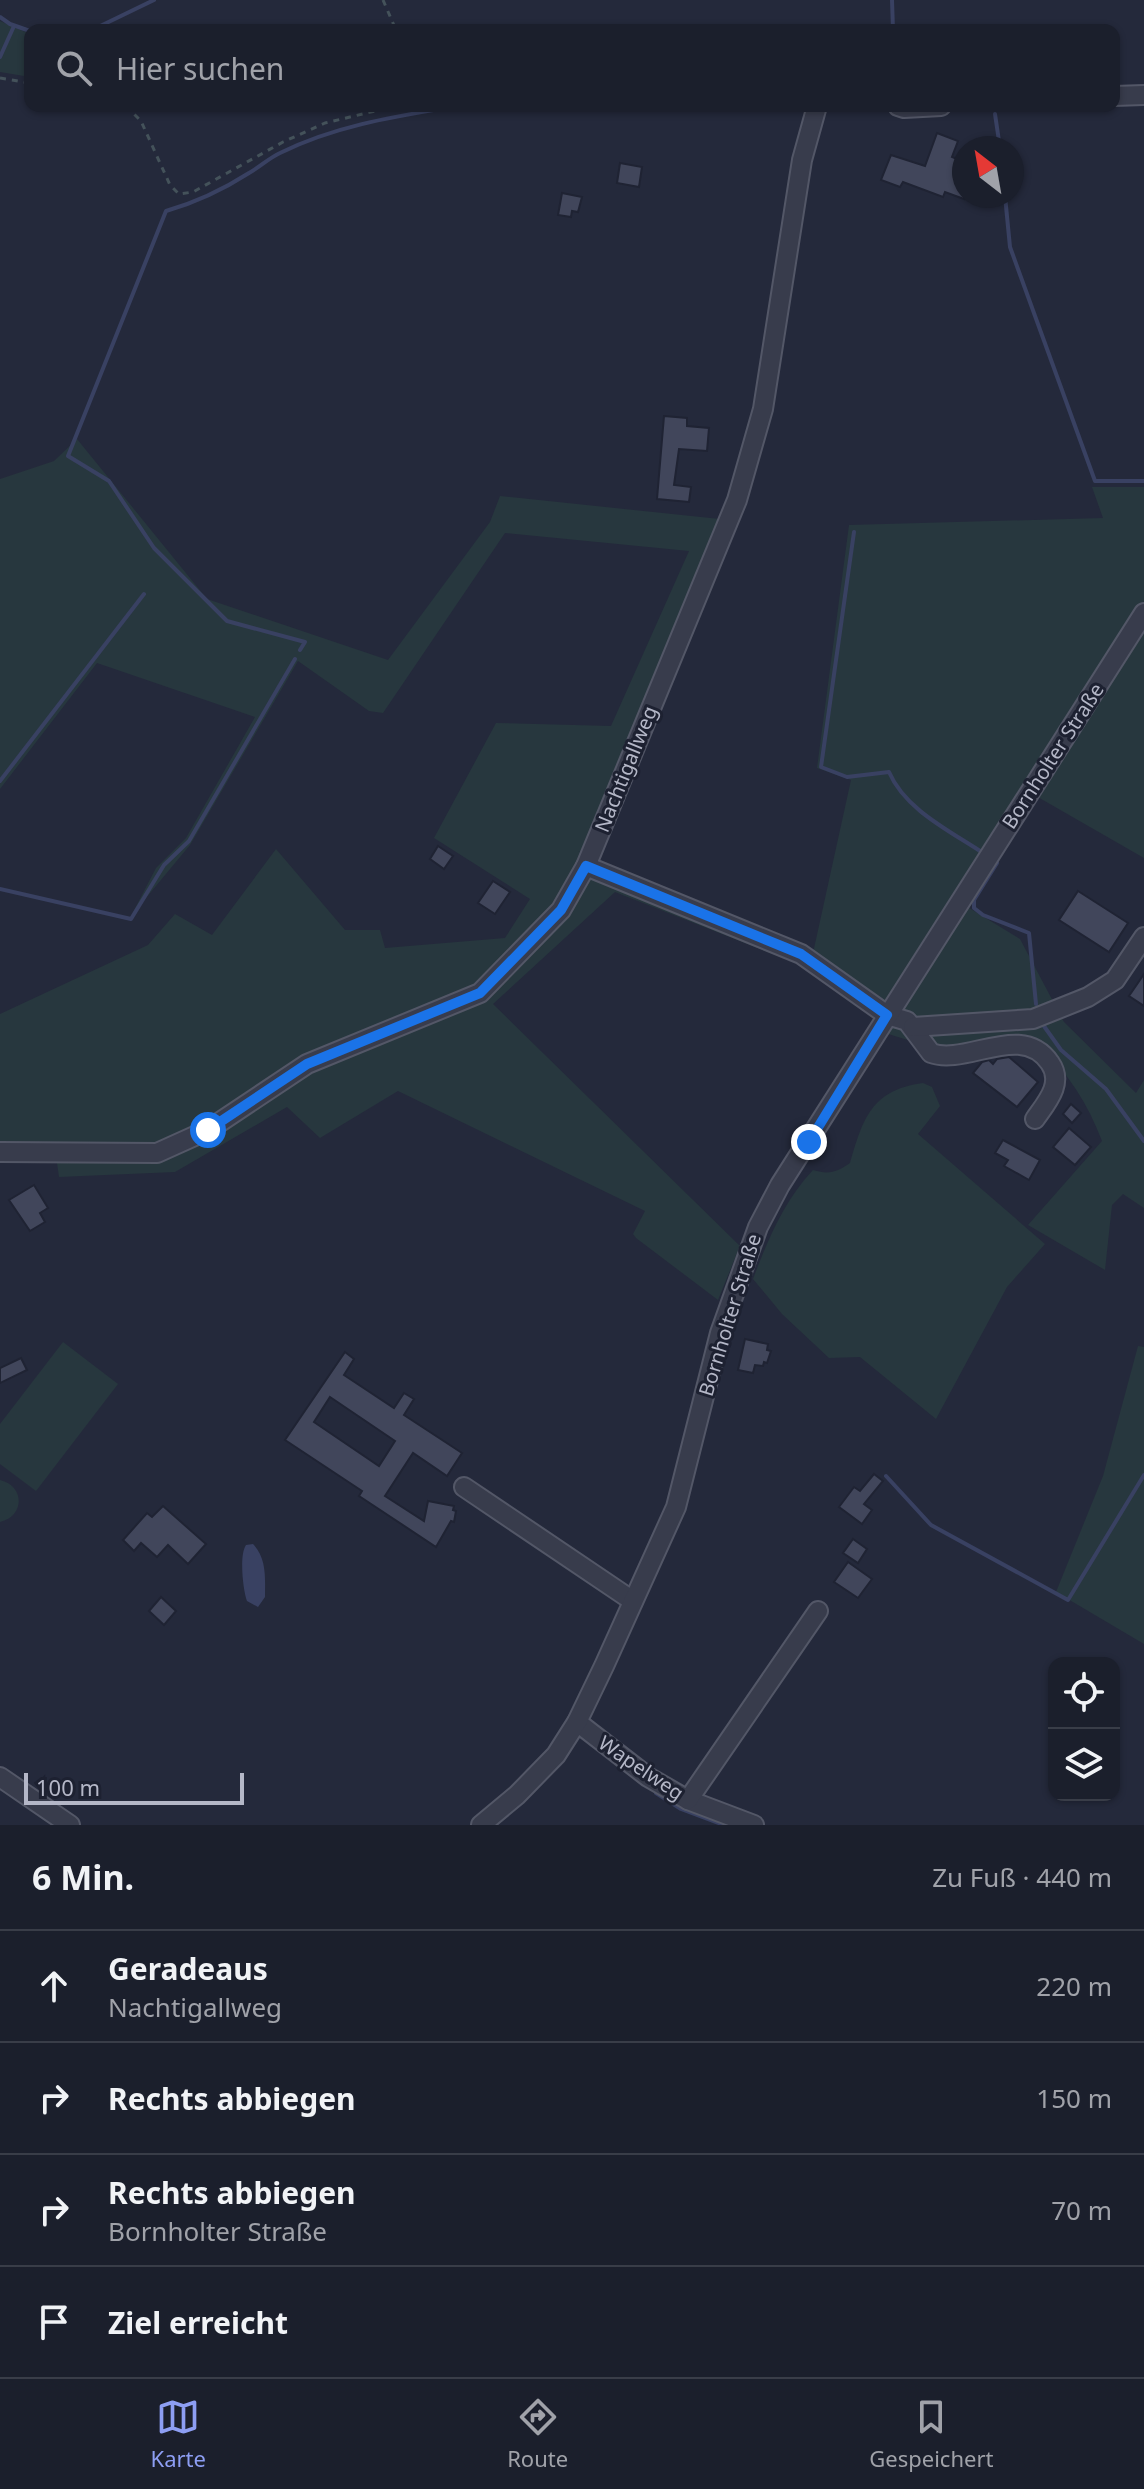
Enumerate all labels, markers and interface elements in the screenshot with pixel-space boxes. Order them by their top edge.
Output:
search box [24,24,1120,112]
icon: search [52,46,96,90]
text: Hier suchen [116,48,284,89]
north arrow [952,136,1024,208]
street label: Bornholter Straße [995,678,1110,834]
street label: Nachtigallweg [588,702,663,836]
route start [190,1112,226,1148]
route end [791,1124,827,1160]
street label: Bornholter Straße [692,1230,767,1399]
map controls [1048,1657,1120,1801]
button: locate [1048,1657,1120,1729]
street label: Wapelweg [593,1729,689,1806]
button: layers [1048,1729,1120,1801]
scale bar [24,1769,244,1805]
text: 100 m [36,1772,100,1802]
text: 6 Min. [32,1854,134,1900]
text: Zu Fuß · 440 m [932,1859,1112,1895]
text: Geradeaus [108,1948,268,1989]
icon: ahead [32,1964,76,2008]
text: 220 m [1036,1968,1112,2004]
text: Nachtigallweg [108,1989,282,2025]
icon: right [32,2076,76,2120]
text: Rechts abbiegen [108,2078,356,2119]
text: 150 m [1036,2080,1112,2116]
text: Rechts abbiegen [108,2172,356,2213]
icon: right [32,2188,76,2232]
text: 70 m [1051,2192,1112,2228]
text: Bornholter Straße [108,2213,327,2249]
icon: arrive [32,2300,76,2344]
text: Ziel erreicht [108,2302,288,2343]
tab: Karte [151,2395,206,2473]
tab: Route [507,2395,568,2473]
tab: Gespeichert [869,2395,993,2473]

